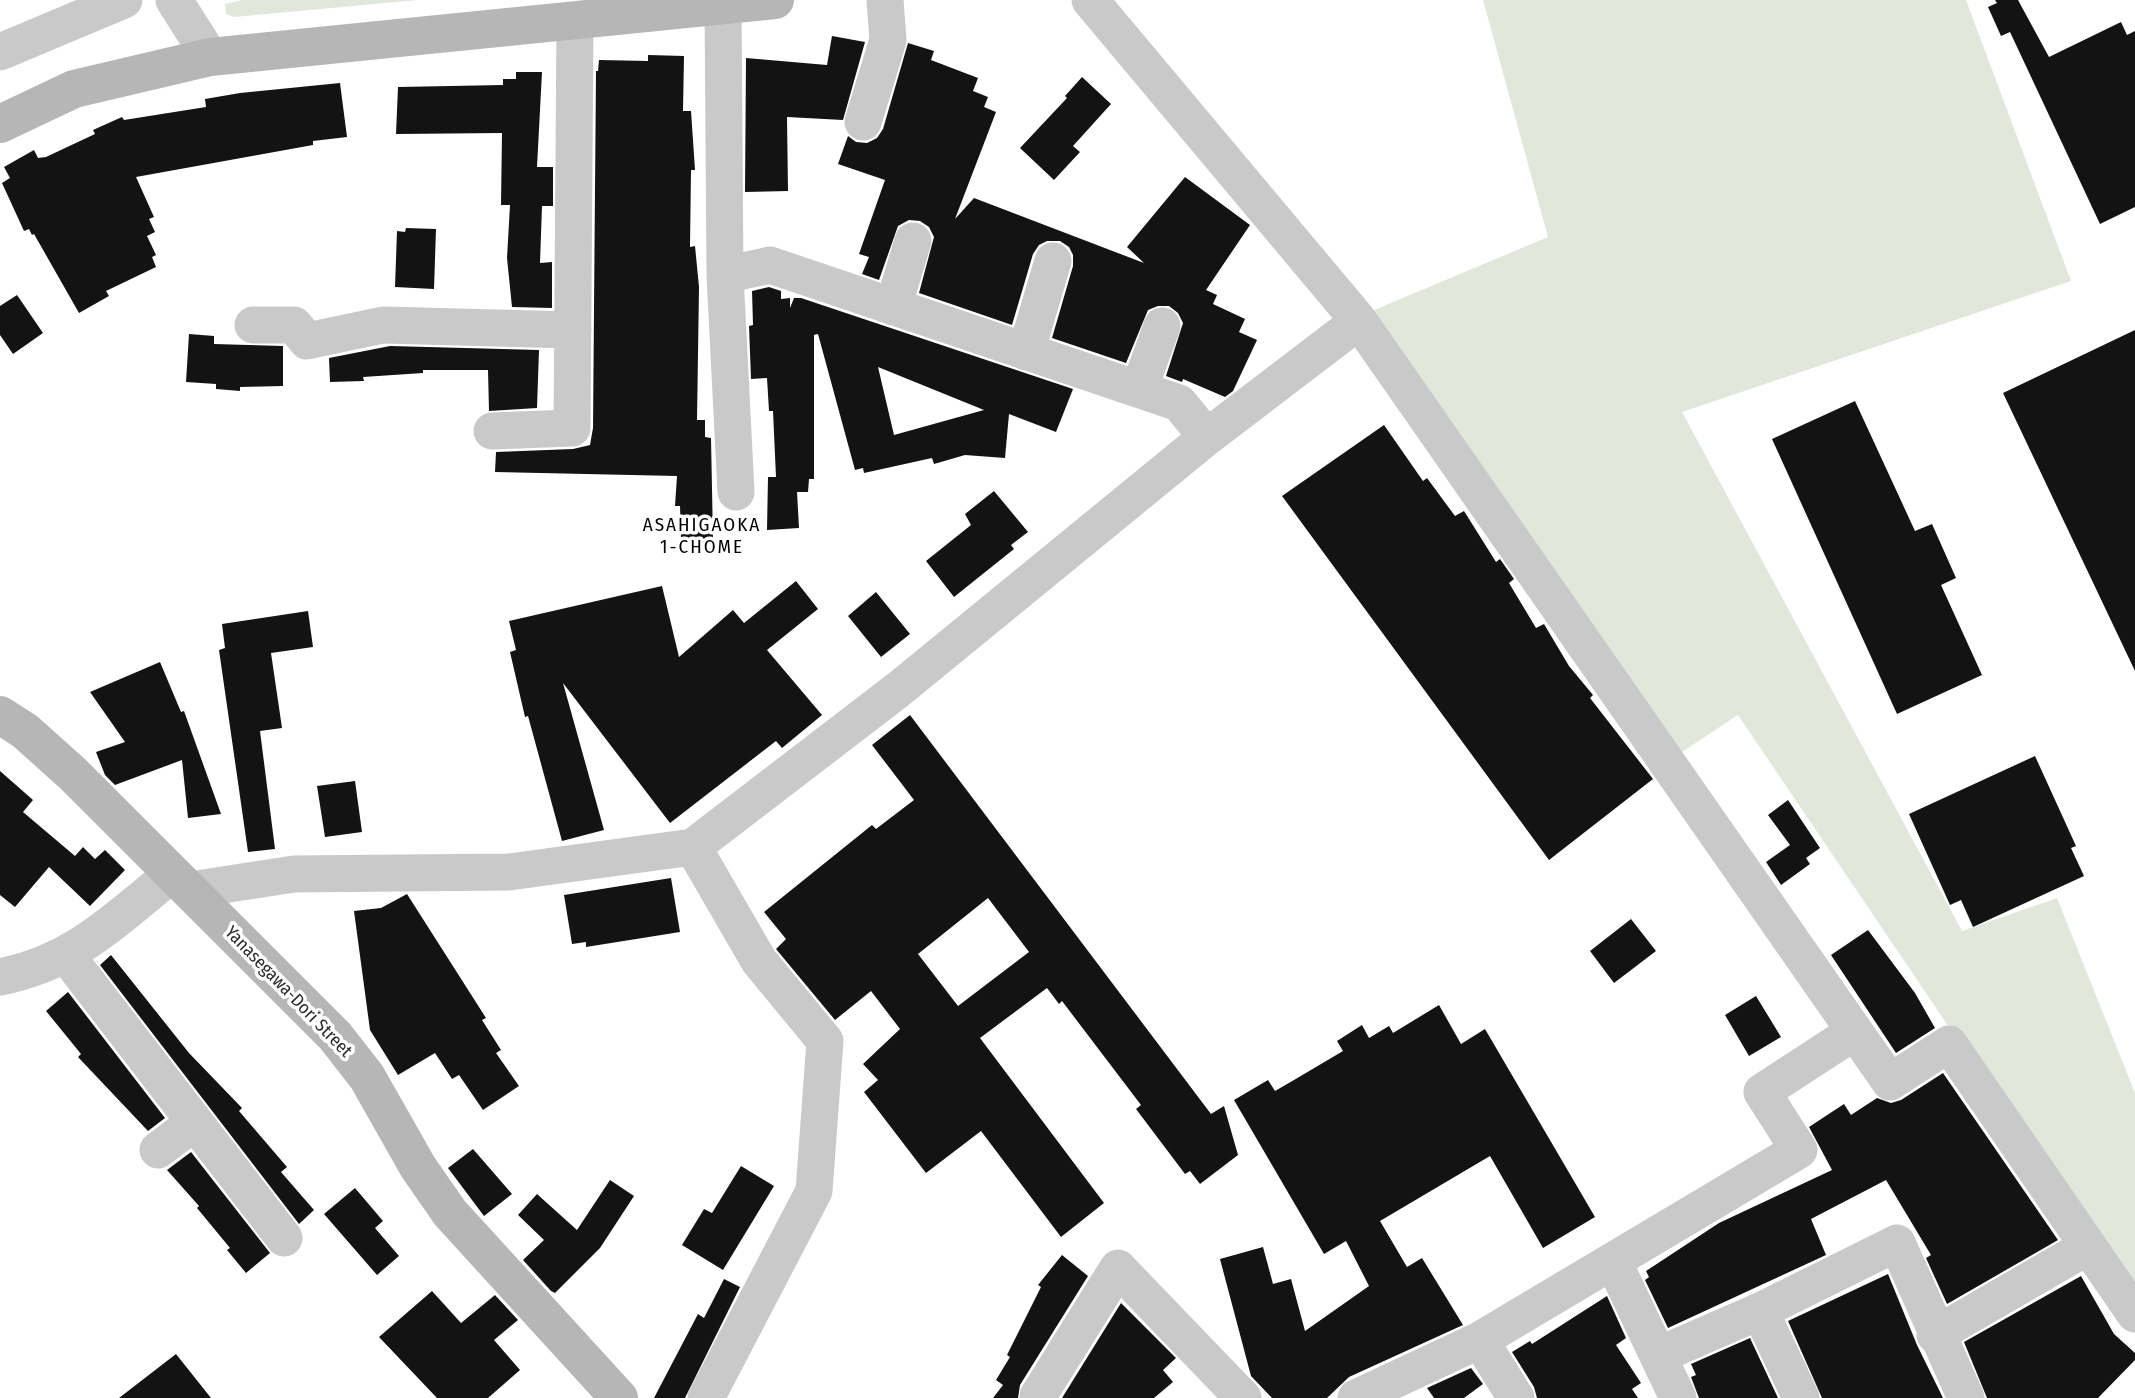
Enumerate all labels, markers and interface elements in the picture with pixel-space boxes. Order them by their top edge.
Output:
district label: ASAHIGAOKA 1-CHOME [644,515,760,559]
street label: Yanasegawa-Dori Street [220,922,356,1062]

